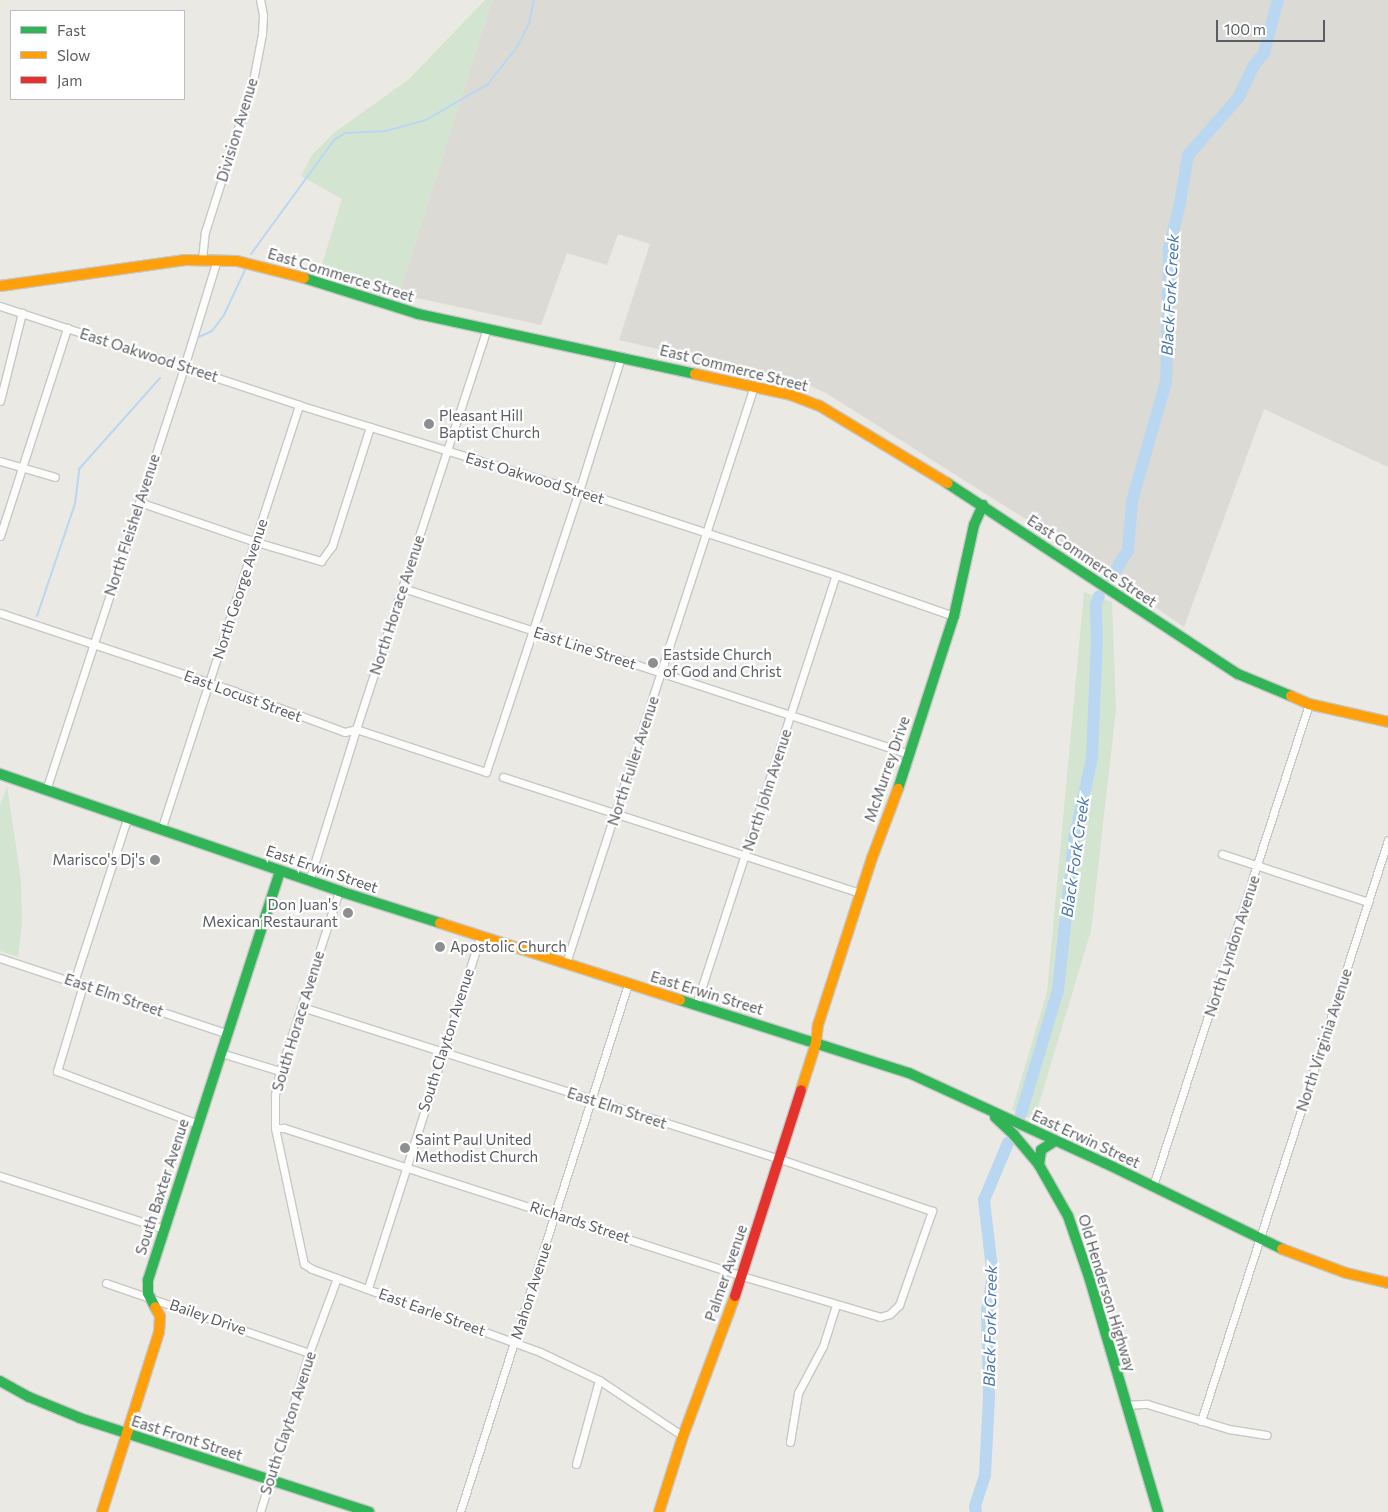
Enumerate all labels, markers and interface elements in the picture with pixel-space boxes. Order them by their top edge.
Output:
legend [10,10,185,100]
scale bar [1218,10,1327,42]
text: 100 m [1224,20,1266,38]
text: Fast [57,21,86,39]
text: Slow [57,46,90,64]
text: Jam [57,71,82,89]
street label: Division Avenue [213,76,261,184]
water label: Black Fork Creek [1157,234,1183,356]
street label: East Commerce Street [266,244,416,306]
street label: East Oakwood Street [78,324,220,386]
street label: East Commerce Street [658,341,810,395]
place label: Pleasant Hill Baptist Church [439,406,540,441]
marker: Pleasant Hill Baptist Church [423,418,435,430]
street label: East Oakwood Street [463,448,607,508]
street label: North Fleishel Avenue [101,452,163,598]
street label: East Commerce Street [1024,511,1160,611]
street label: North George Avenue [209,517,271,661]
street label: North Horace Avenue [366,533,428,677]
street label: East Line Street [531,623,639,673]
place label: Eastside Church of God and Christ [663,645,782,680]
marker: Eastside Church of God and Christ [647,657,659,669]
street label: East Locust Street [182,666,304,726]
street label: North Fuller Avenue [604,694,662,828]
street label: McMurrey Drive [860,714,914,824]
street label: North John Avenue [739,727,795,853]
water label: Black Fork Creek [1057,795,1093,919]
street label: East Erwin Street [264,841,380,897]
place label: Marisco's Dj's [52,851,145,869]
marker: Marisco's Dj's [149,854,161,866]
street label: North Lyndon Avenue [1201,873,1263,1019]
place label: Don Juan's Mexican Restaurant [202,895,338,930]
marker: Don Juan's Mexican Restaurant [342,907,354,919]
place label: Apostolic Church [450,938,567,956]
marker: Apostolic Church [434,941,446,953]
street label: South Horace Avenue [268,949,328,1093]
street label: South Clayton Avenue [414,966,478,1114]
street label: North Virginia Avenue [1292,966,1356,1114]
street label: East Erwin Street [648,967,766,1019]
street label: East Elm Street [62,970,166,1020]
street label: East Elm Street [565,1083,669,1133]
street label: East Erwin Street [1029,1106,1143,1172]
street label: South Baxter Avenue [131,1117,193,1257]
place label: Saint Paul United Methodist Church [415,1130,538,1165]
marker: Saint Paul United Methodist Church [399,1142,411,1154]
street label: Richards Street [528,1197,632,1247]
street label: Old Henderson Highway [1074,1212,1140,1374]
street label: Palmer Avenue [701,1222,751,1324]
street label: Mahon Avenue [507,1240,555,1342]
water label: Black Fork Creek [979,1265,1001,1387]
street label: East Earle Street [376,1284,488,1340]
street label: Bailey Drive [167,1296,249,1338]
street label: South Clayton Avenue [256,1349,320,1497]
street label: East Front Street [129,1412,245,1464]

